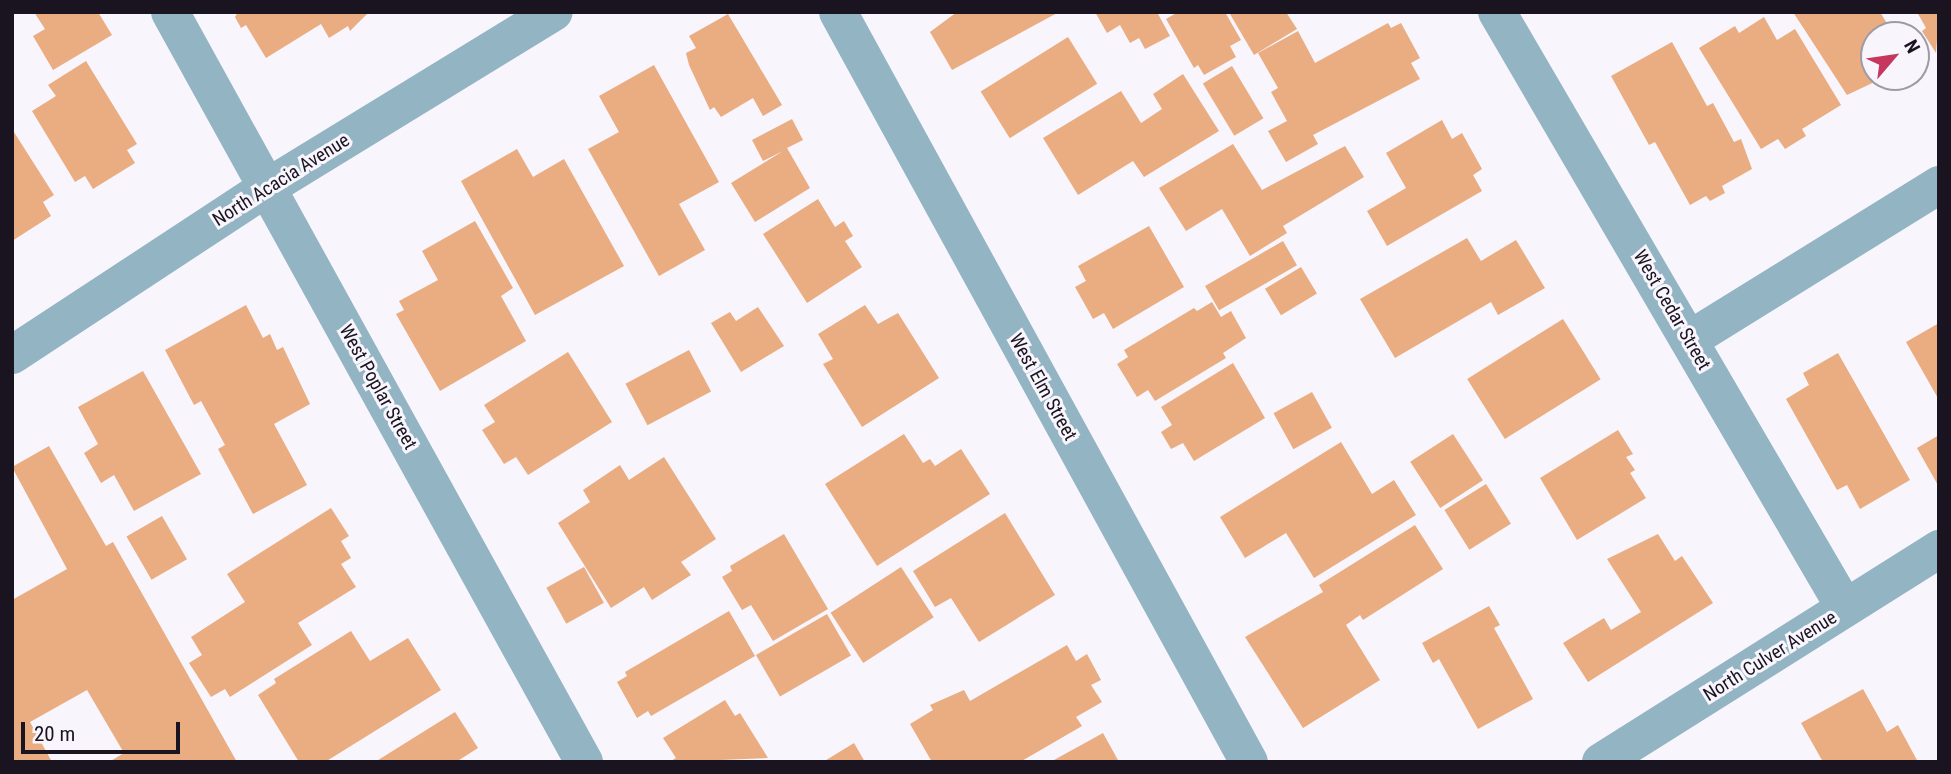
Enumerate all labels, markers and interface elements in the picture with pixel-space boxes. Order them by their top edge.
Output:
north arrow [1860,21,1930,91]
text: N [1899,36,1925,57]
street label: North Acacia Avenue [208,129,354,231]
street label: West Cedar Street [1628,246,1716,374]
street label: West Poplar Street [334,321,422,453]
street label: West Elm Street [1004,330,1082,444]
street label: North Culver Avenue [1699,606,1841,706]
scale bar [24,708,184,752]
text: 20 m [34,722,75,746]

